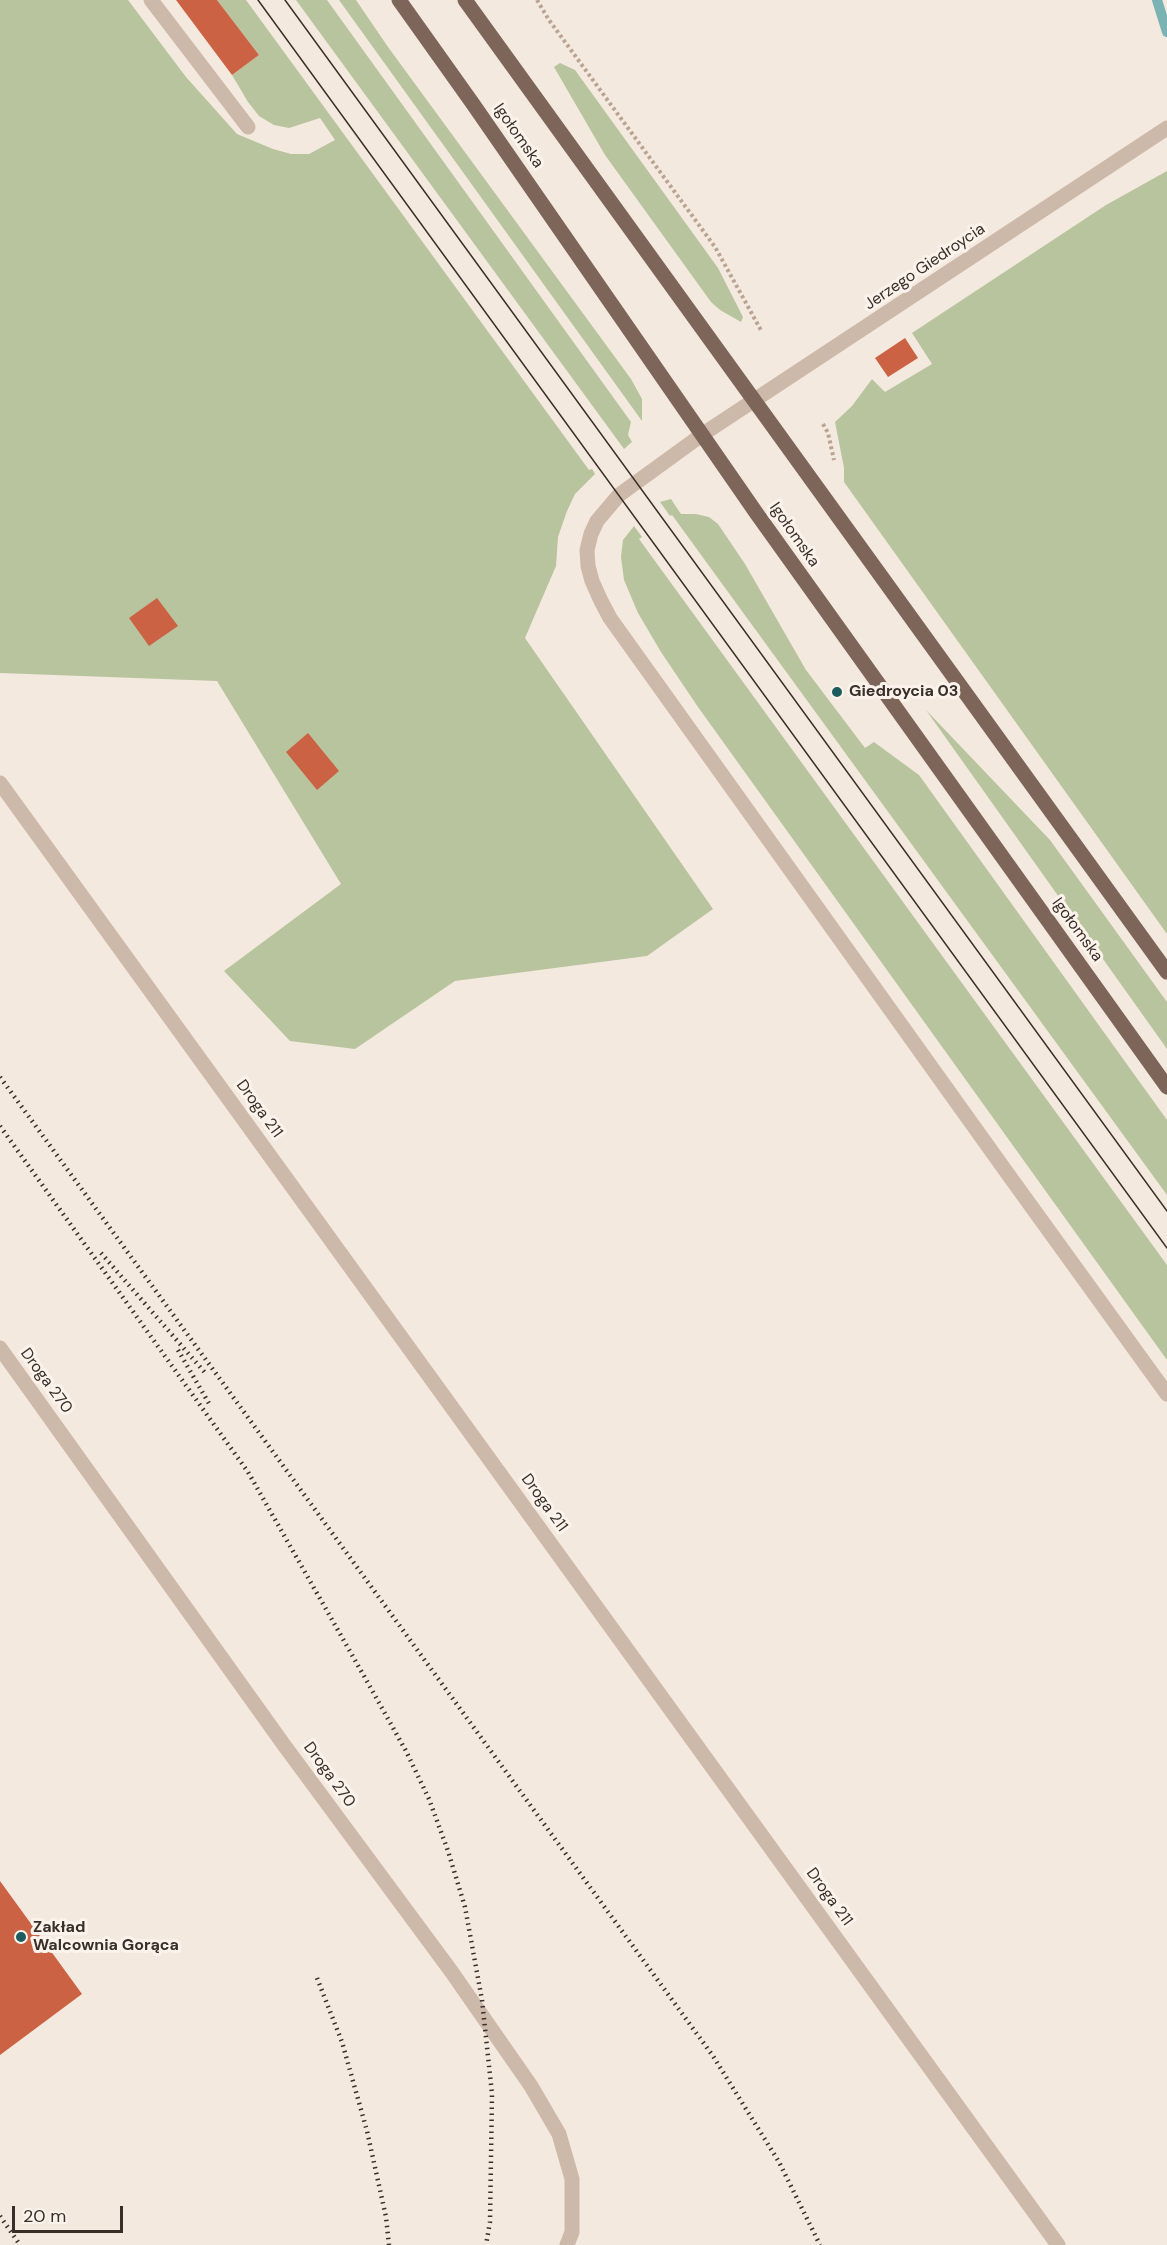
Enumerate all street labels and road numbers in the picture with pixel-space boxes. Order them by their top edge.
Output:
street label: Igołomska [489,100,547,172]
street label: Jerzego Giedroycia [861,220,989,314]
street label: Igołomska [765,499,823,571]
street label: Igołomska [1047,894,1107,966]
street label: Droga 211 [232,1076,286,1142]
street label: Droga 270 [16,1345,76,1417]
street label: Droga 211 [517,1470,571,1536]
street label: Droga 270 [299,1739,359,1811]
street label: Droga 211 [802,1864,856,1930]

